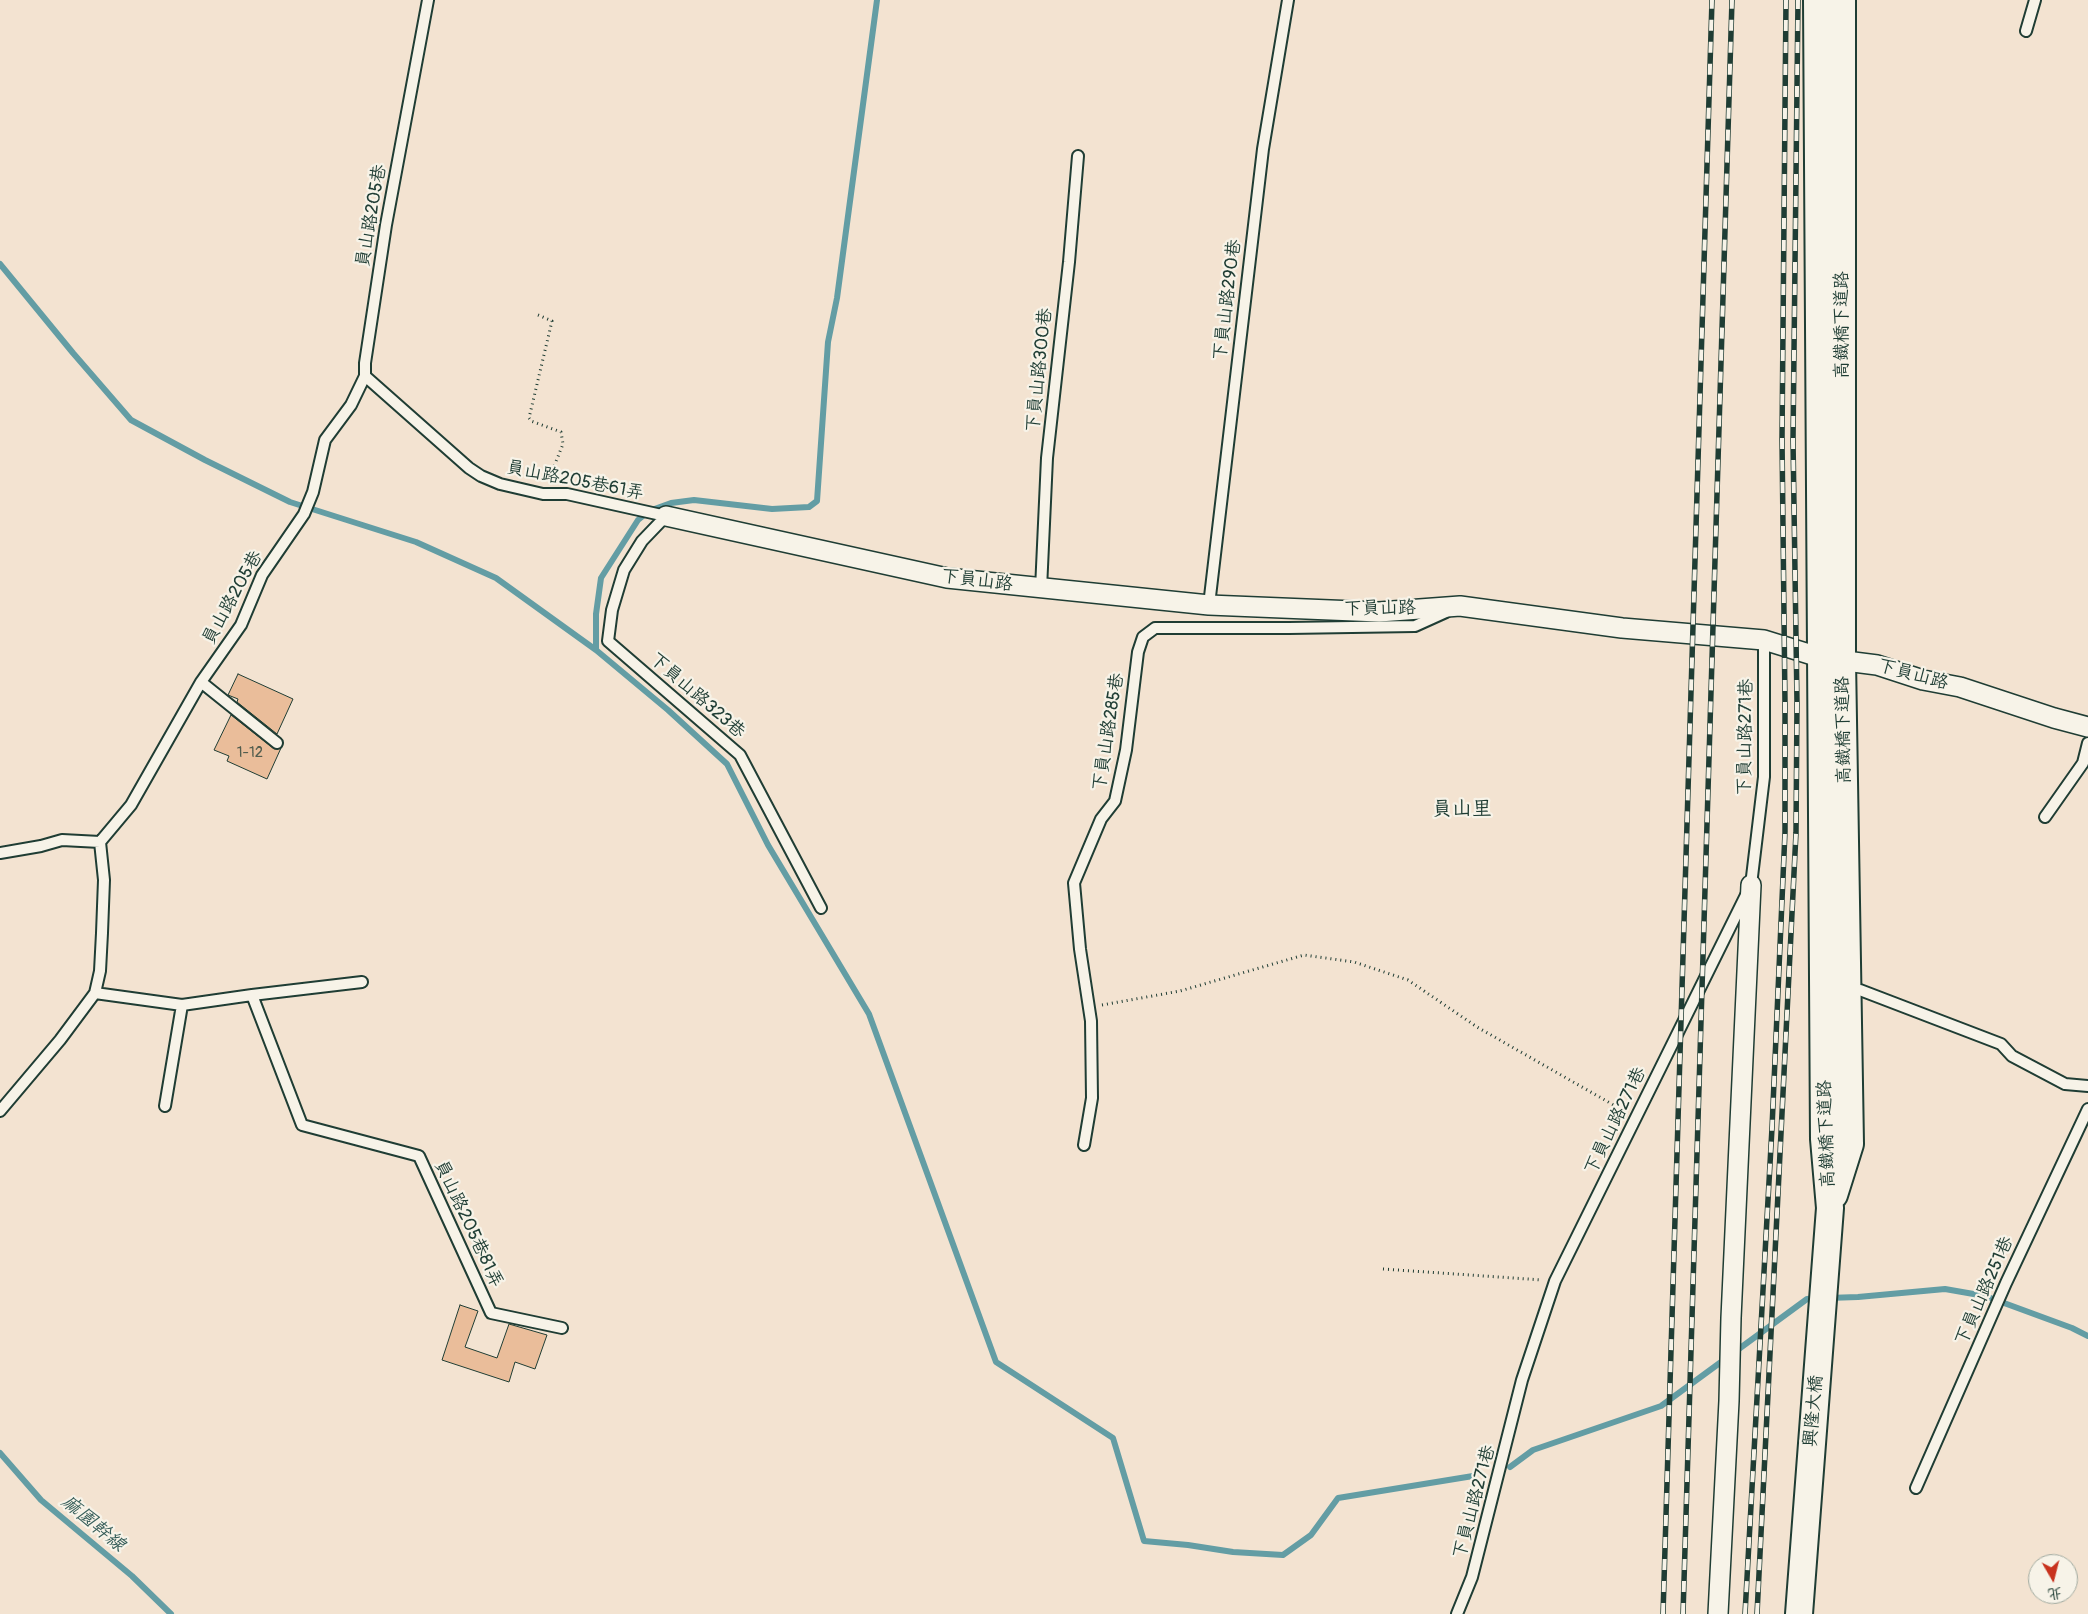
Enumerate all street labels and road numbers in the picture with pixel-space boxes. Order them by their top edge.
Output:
street label: 員山路205巷 [352,163,392,269]
street label: 下員山路290巷 [1210,238,1246,362]
street label: 高鐵橋下道路 [1831,271,1853,379]
street label: 下員山路300巷 [1023,307,1057,433]
street label: 員山路205巷61弄 [504,457,646,505]
street label: 員山路205巷 [198,547,268,649]
street label: 下員山路 [940,566,1014,596]
street label: 下員山路 [1344,598,1416,620]
street label: 下員山路323巷 [645,649,749,743]
street label: 下員山路 [1875,655,1951,695]
street label: 下員山路285巷 [1089,672,1129,792]
street label: 高鐵橋下道路 [1832,676,1856,784]
street label: 下員山路271巷 [1734,679,1758,795]
street label: 下員山路271巷 [1581,1064,1651,1178]
street label: 高鐵橋下道路 [1814,1080,1840,1188]
street label: 員山路205巷81弄 [429,1157,507,1291]
street label: 下員山路251巷 [1951,1233,2019,1349]
street label: 興隆大橋 [1800,1374,1828,1448]
street label: 下員山路271巷 [1449,1443,1501,1561]

